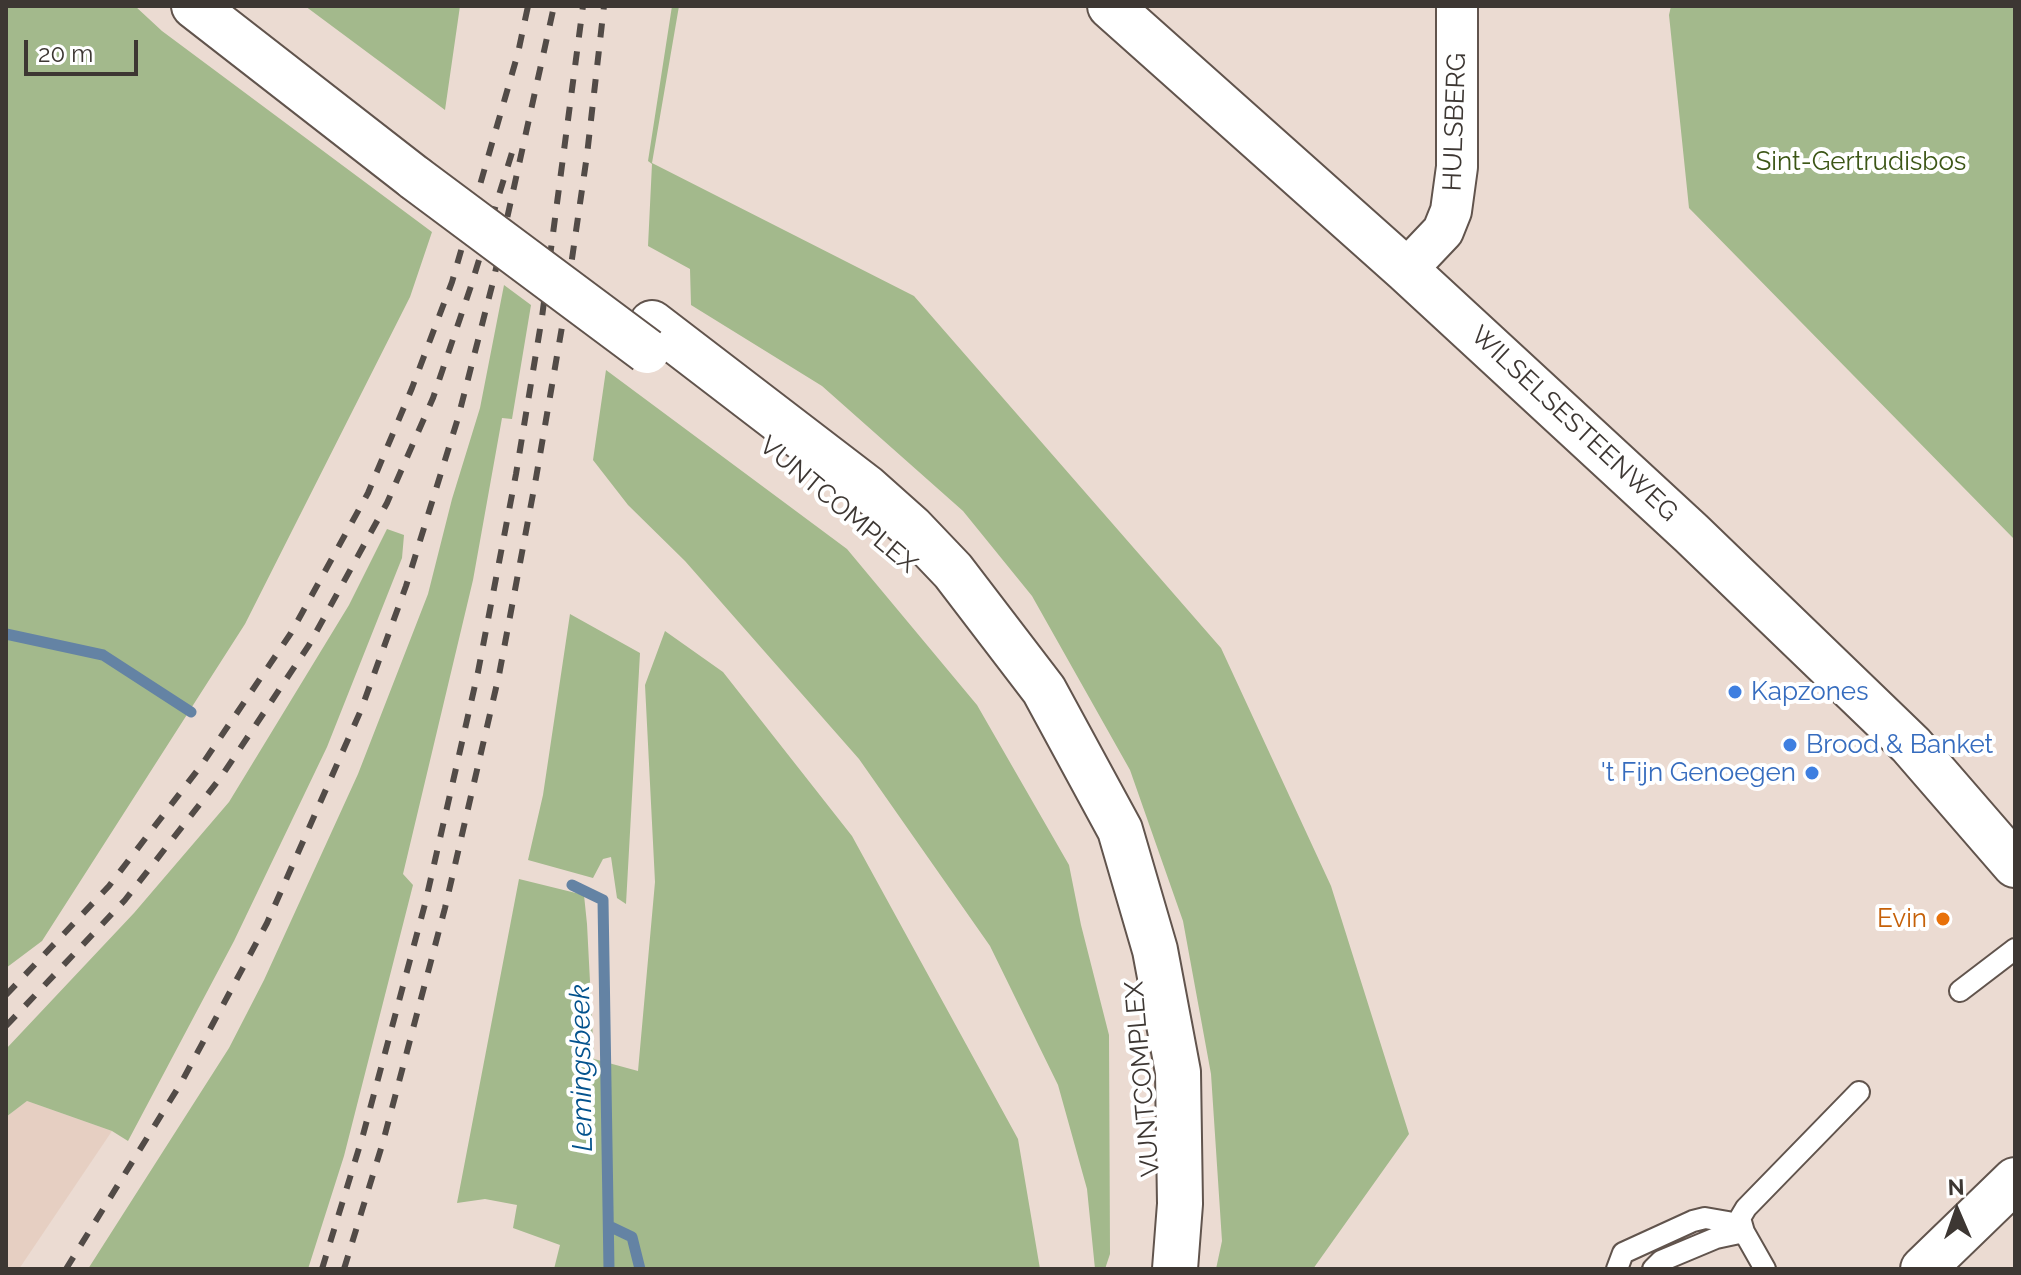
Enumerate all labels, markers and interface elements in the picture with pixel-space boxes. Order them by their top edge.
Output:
scale bar [28,24,142,74]
text: 20 m [38,39,93,68]
street label: HULSBERG [1437,52,1473,192]
park label: Sint-Gertrudisbos [1756,146,1966,178]
street label: WILSELSESTEENWEG [1464,320,1684,528]
street label: VUNTCOMPLEX [753,430,923,580]
place label: Kapzones [1751,676,1869,708]
marker: Kapzones [1726,683,1744,701]
place label: Brood & Banket [1806,729,1993,761]
marker: Brood & Banket [1781,736,1799,754]
place label: 't Fijn Genoegen [1601,757,1796,789]
marker: 't Fijn Genoegen [1803,764,1821,782]
place label: Evin [1877,903,1927,935]
marker: Evin [1934,910,1952,928]
street label: VUNTCOMPLEX [1119,980,1167,1178]
water label: Lemingsbeek [564,984,600,1152]
north arrow [1917,1171,1997,1251]
text: N [1947,1174,1965,1200]

